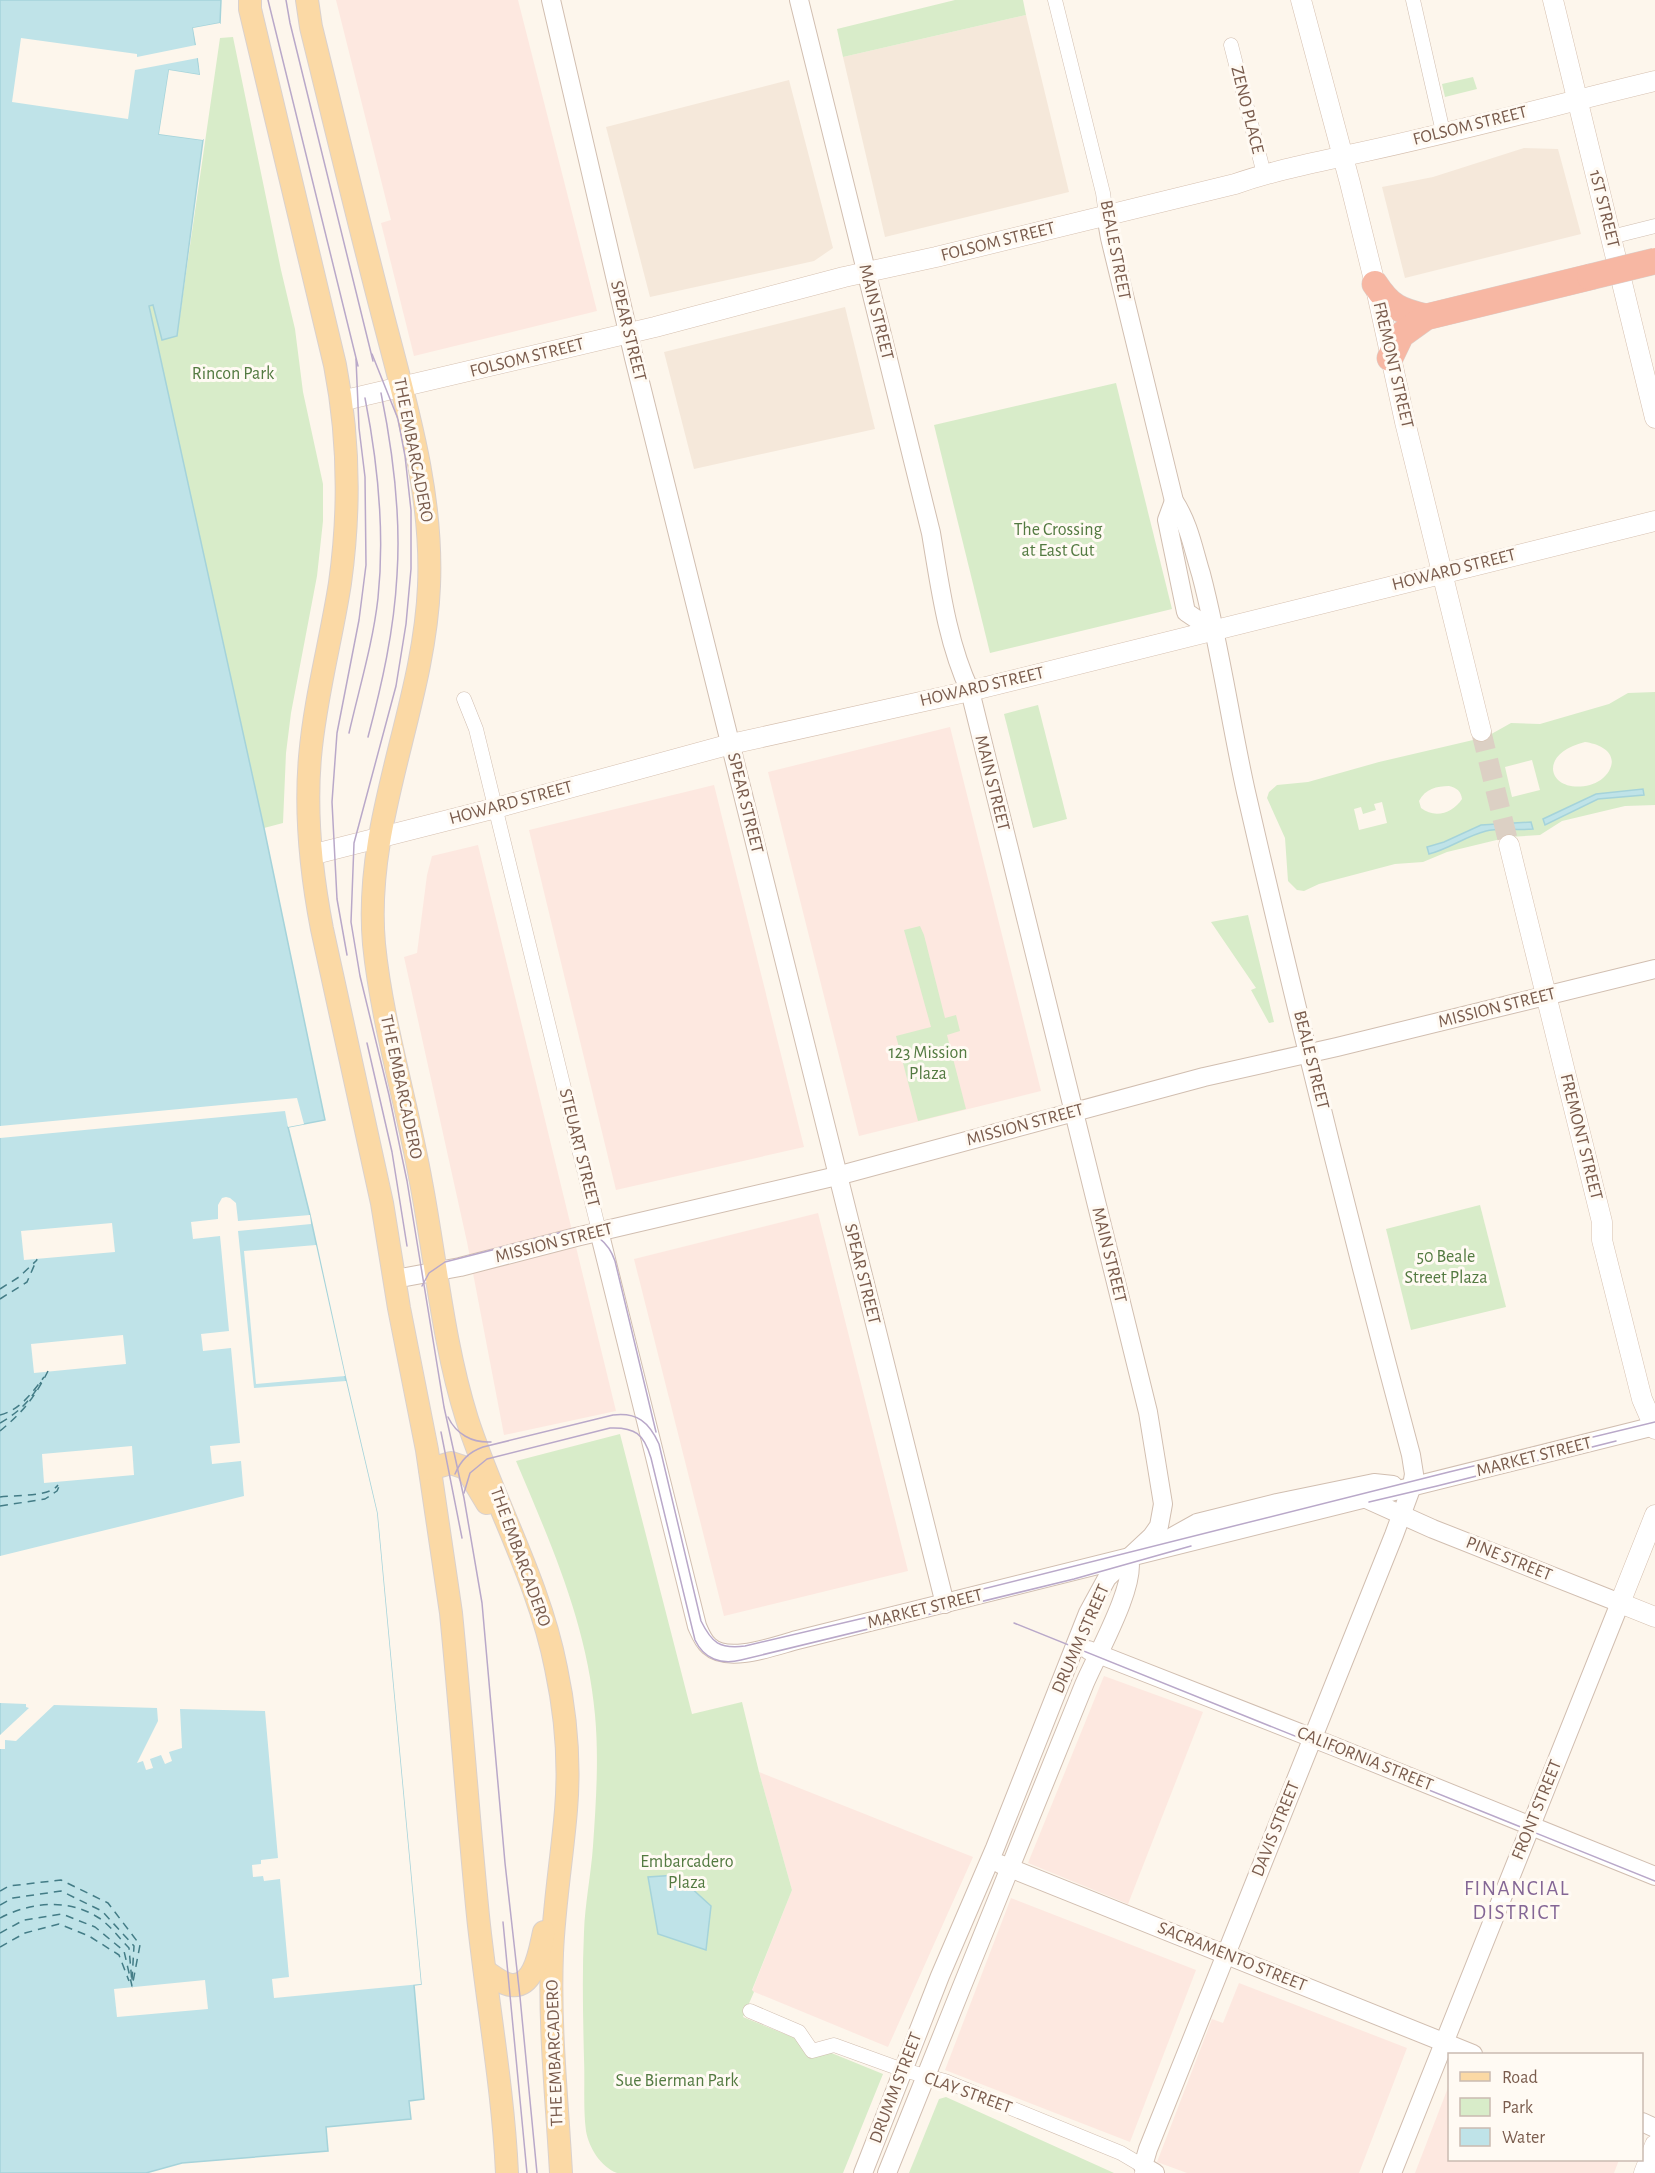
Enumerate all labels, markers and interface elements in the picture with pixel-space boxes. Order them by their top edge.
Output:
street label: ZENO PLACE [1227,64,1267,156]
street label: FOLSOM STREET [1411,103,1529,149]
street label: 1ST STREET [1586,168,1622,250]
street label: BEALE STREET [1097,199,1134,301]
street label: FOLSOM STREET [939,219,1057,265]
street label: MAIN STREET [855,262,897,362]
street label: SPEAR STREET [607,279,649,383]
street label: FREMONT STREET [1370,300,1416,430]
street label: FOLSOM STREET [468,335,586,381]
park label: Rincon Park [192,365,275,383]
street label: THE EMBARCADERO [390,376,436,524]
park label: The Crossing at East Cut [1014,521,1103,560]
street label: HOWARD STREET [1390,546,1518,594]
street label: HOWARD STREET [918,664,1046,710]
street label: MAIN STREET [971,733,1013,833]
street label: SPEAR STREET [724,751,766,855]
street label: HOWARD STREET [447,778,575,828]
street label: MISSION STREET [1436,985,1558,1031]
street label: BEALE STREET [1290,1009,1332,1111]
street label: THE EMBARCADERO [377,1013,425,1161]
park label: 123 Mission Plaza [889,1044,967,1083]
street label: FREMONT STREET [1557,1072,1605,1202]
street label: STEUART STREET [556,1087,602,1209]
street label: MISSION STREET [965,1101,1086,1149]
street label: MAIN STREET [1088,1205,1130,1305]
street label: MISSION STREET [493,1220,615,1266]
street label: SPEAR STREET [841,1222,883,1326]
park label: 50 Beale Street Plaza [1404,1248,1488,1287]
street label: MARKET STREET [1475,1434,1594,1480]
street label: THE EMBARCADERO [486,1485,554,1629]
street label: PINE STREET [1463,1534,1555,1585]
street label: DRUMM STREET [1049,1582,1113,1696]
street label: MARKET STREET [866,1586,985,1632]
street label: CALIFORNIA STREET [1294,1723,1436,1795]
street label: FRONT STREET [1509,1757,1565,1863]
street label: DAVIS STREET [1249,1779,1303,1879]
park label: Embarcadero Plaza [640,1853,734,1892]
district label: FINANCIAL DISTRICT [1464,1878,1570,1923]
street label: SACRAMENTO STREET [1155,1919,1309,1995]
street label: THE EMBARCADERO [543,1979,567,2127]
street label: DRUMM STREET [867,2030,925,2146]
legend [1448,2053,1643,2161]
street label: CLAY STREET [922,2069,1014,2117]
text: Road [1502,2069,1538,2087]
park label: Sue Bierman Park [616,2072,739,2090]
text: Park [1502,2099,1534,2117]
text: Water [1502,2129,1545,2147]

